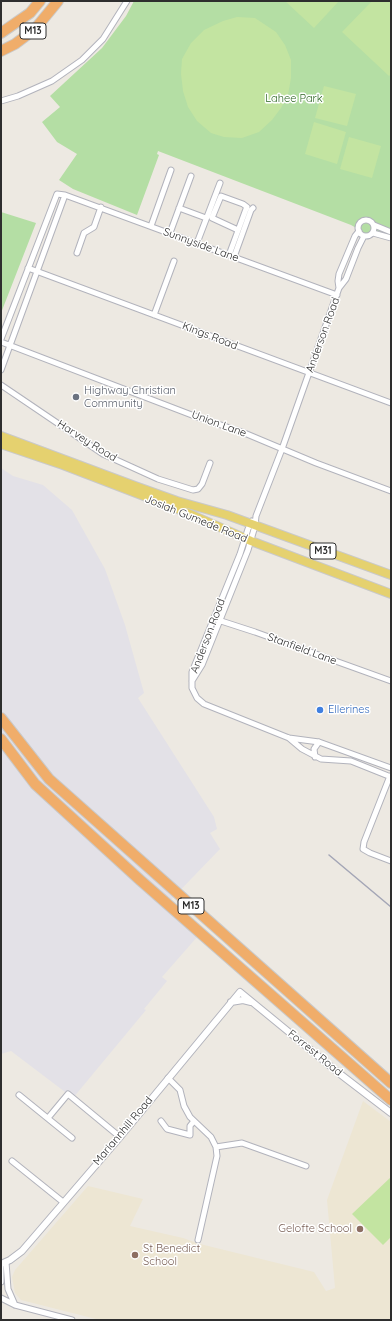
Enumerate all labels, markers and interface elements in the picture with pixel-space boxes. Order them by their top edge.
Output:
road number: M13 [20,23,46,39]
park label: Lahee Park [265,92,323,106]
street label: Sunnyside Lane [161,225,241,265]
street label: Anderson Road [303,296,343,374]
street label: Kings Road [180,319,240,353]
place label: Highway Christian Community [84,384,176,410]
marker: Highway Christian Community [71,392,81,402]
street label: Union Lane [190,408,248,440]
street label: Harvey Road [55,417,119,465]
street label: Josiah Gumede Road [143,492,249,546]
road number: M31 [310,543,336,559]
street label: Anderson Road [188,597,228,675]
street label: Stanfield Lane [266,630,338,668]
place label: Ellerines [328,703,370,717]
marker: Ellerines [315,705,325,715]
road number: M13 [178,898,204,914]
street label: Forrest Road [285,1027,345,1079]
street label: Mariannhill Road [90,1094,156,1168]
place label: Gelofte School [278,1222,352,1236]
marker: Gelofte School [355,1224,365,1234]
place label: St Benedict School [143,1242,200,1268]
marker: St Benedict School [130,1250,140,1260]

